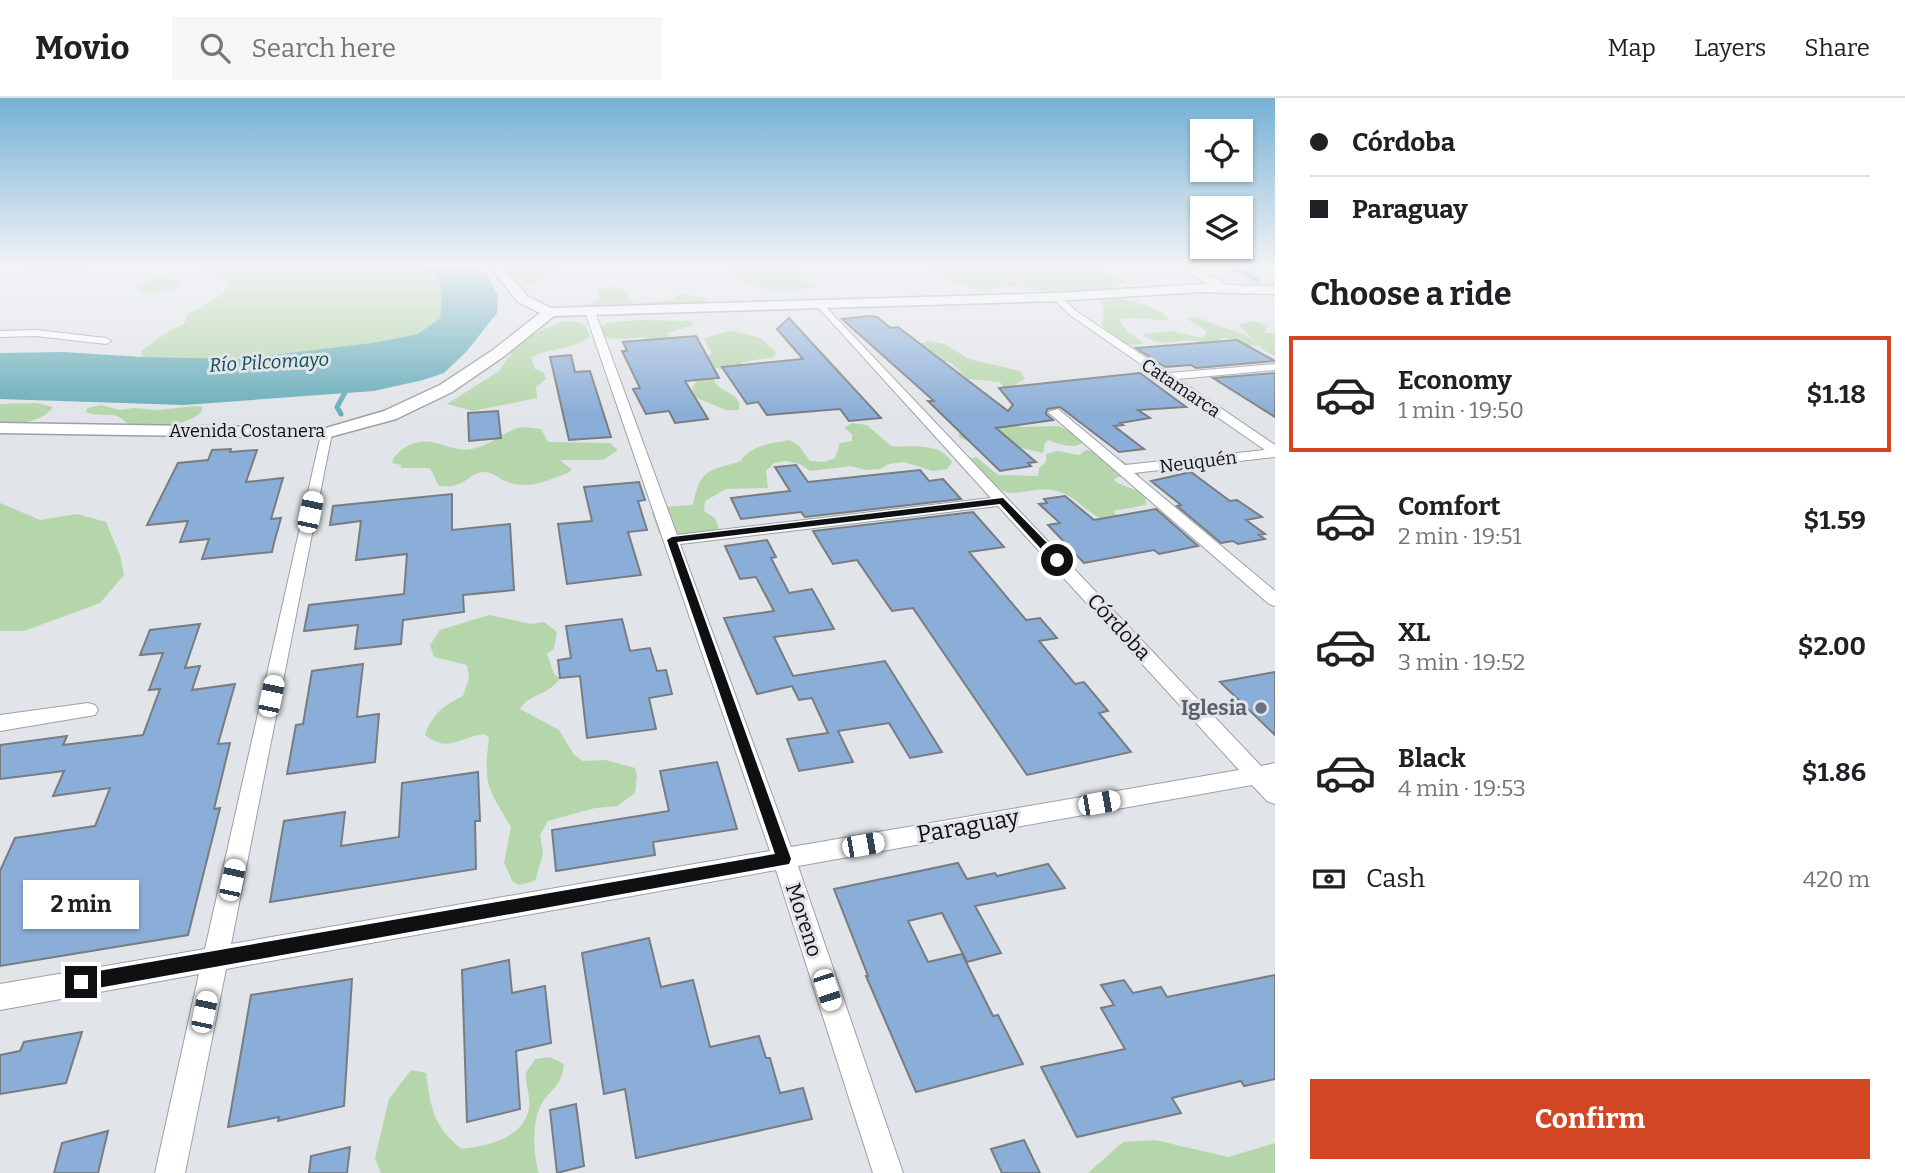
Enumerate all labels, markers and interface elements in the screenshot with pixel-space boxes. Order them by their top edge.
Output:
search box [172,17,662,80]
text: Movio [35,28,130,68]
icon: search [196,29,234,67]
text: Search here [252,33,396,64]
text: Map [1608,34,1656,62]
text: Layers [1694,34,1766,62]
text: Share [1804,34,1870,62]
map controls [1190,119,1253,259]
button: locate [1190,119,1253,182]
text: Córdoba [1352,127,1455,158]
text: Paraguay [1352,194,1468,225]
button: layers [1190,196,1253,259]
text: Choose a ride [1310,275,1511,313]
water label: Río Pilcomayo [208,347,330,377]
street label: Catamarca [1137,354,1225,423]
icon: car [1314,363,1377,426]
text: Economy [1398,365,1512,396]
text: $1.18 [1807,379,1866,410]
text: 1 min · 19:50 [1398,396,1524,424]
street label: Avenida Costanera [169,420,325,442]
street label: Neuquén [1158,446,1239,478]
car [296,489,325,535]
icon: car [1314,489,1377,552]
text: Comfort [1398,491,1501,522]
text: $1.59 [1804,505,1866,536]
text: 2 min · 19:51 [1398,522,1522,550]
route start [1041,544,1073,576]
street label: Córdoba [1082,588,1157,666]
icon: car [1314,615,1377,678]
text: XL [1398,617,1430,648]
text: $2.00 [1798,631,1866,662]
text: 3 min · 19:52 [1398,648,1525,676]
car [257,673,286,719]
place label: Iglesia [1181,695,1247,721]
marker: Iglesia [1253,700,1269,716]
icon: car [1314,741,1377,804]
text: Black [1398,743,1466,774]
text: $1.86 [1802,757,1866,788]
text: 4 min · 19:53 [1398,774,1526,802]
car [1077,789,1122,817]
street label: Paraguay [915,803,1022,849]
car [841,831,886,859]
car [218,857,247,903]
icon: cash [1310,860,1348,898]
text: Cash [1366,863,1425,894]
text: 420 m [1803,865,1870,893]
callout: 2 min [23,880,139,930]
street label: Moreno [780,880,828,960]
text: 2 min [50,890,112,918]
route end [65,966,97,998]
car [811,967,844,1013]
car [190,989,219,1035]
button: Confirm [1310,1079,1870,1159]

